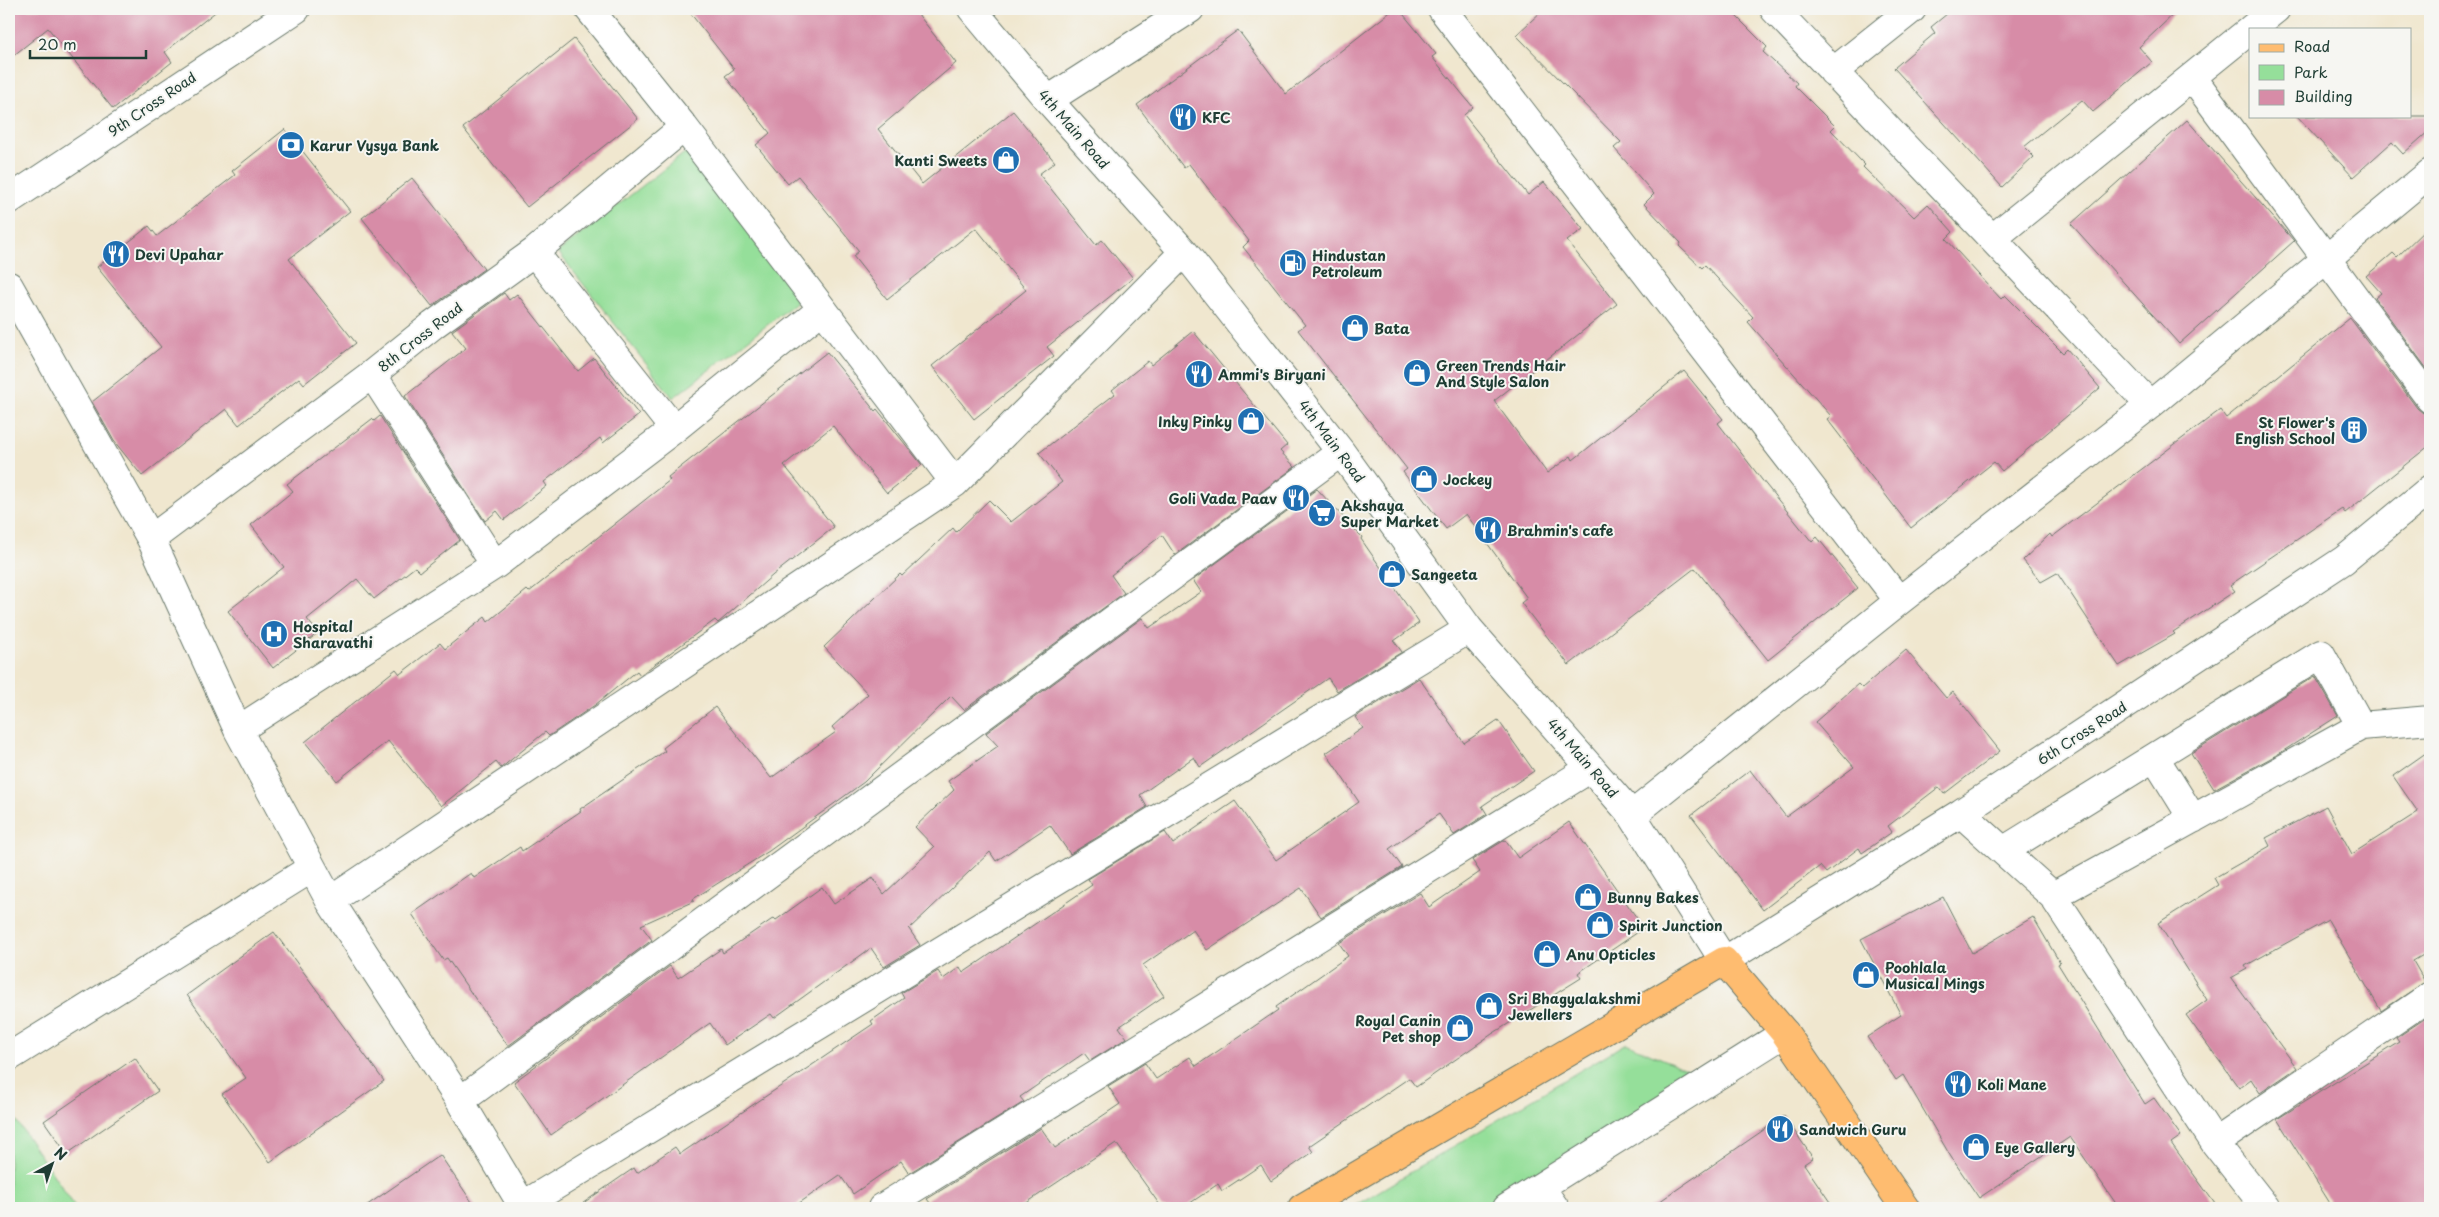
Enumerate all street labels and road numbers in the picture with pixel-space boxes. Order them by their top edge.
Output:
street label: 9th Cross Road [104,67,200,141]
street label: 4th Main Road [1033,85,1115,173]
street label: 8th Cross Road [373,297,467,377]
street label: 4th Main Road [1294,395,1370,487]
street label: 6th Cross Road [2033,696,2131,770]
street label: 4th Main Road [1542,714,1624,802]

